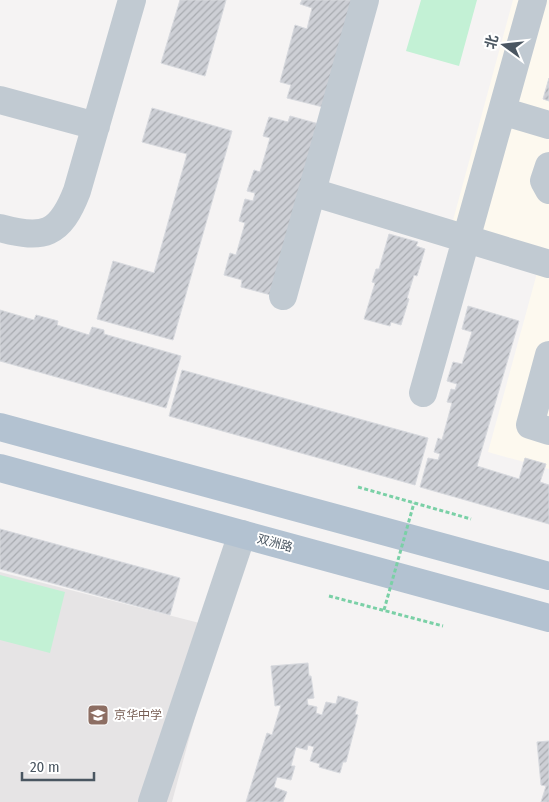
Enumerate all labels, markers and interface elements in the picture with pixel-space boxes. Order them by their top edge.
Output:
north arrow [479,20,529,70]
text: 北 [482,33,502,51]
street label: 双洲路 [256,532,294,554]
school or university icon: 京华中学 [86,703,110,727]
place label: 京华中学 [114,708,162,722]
scale bar [22,750,95,782]
text: 20 m [30,758,60,776]

